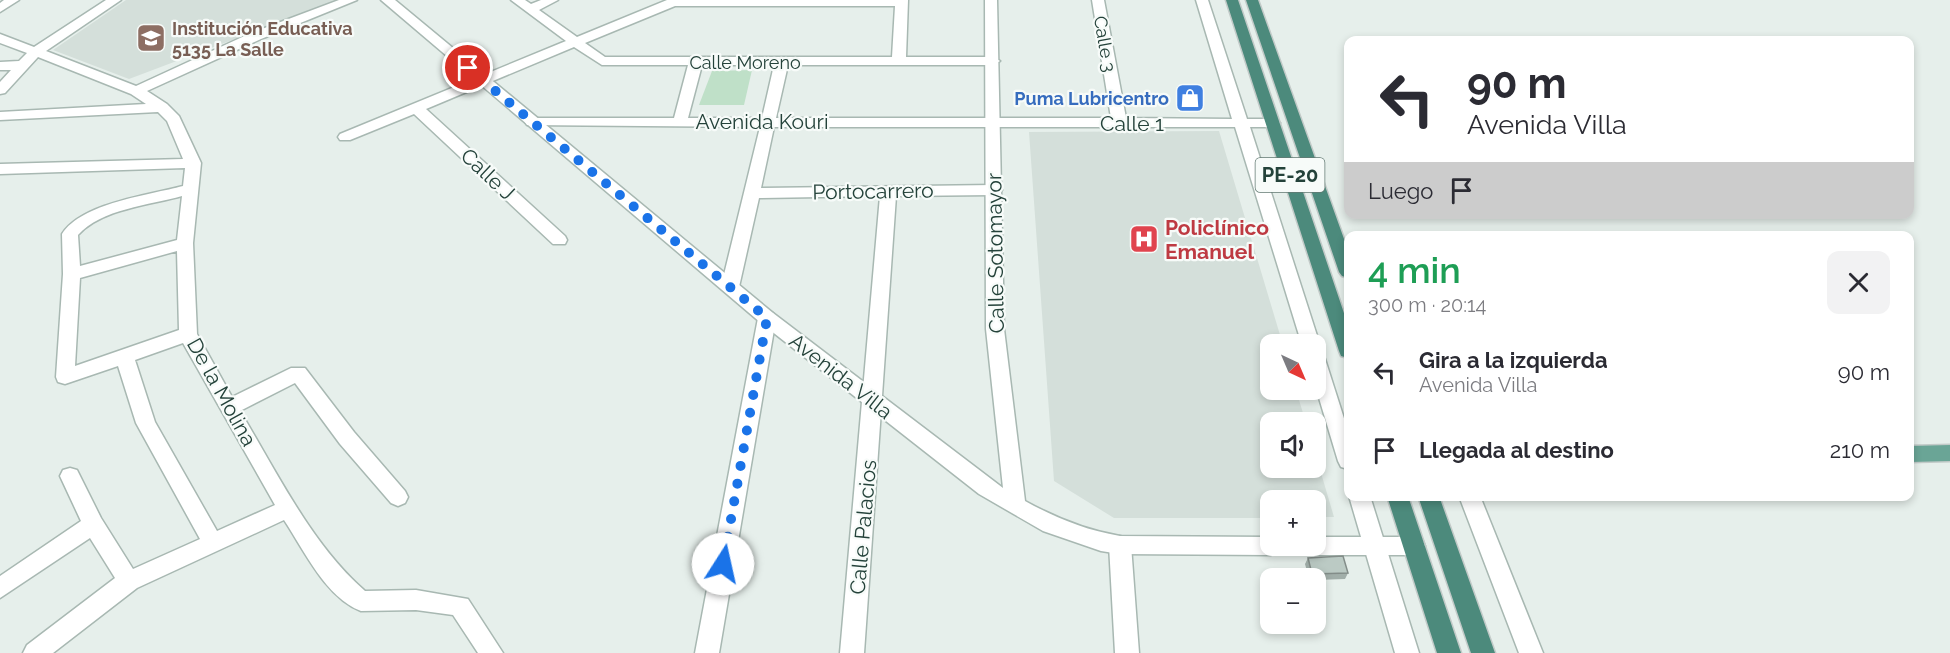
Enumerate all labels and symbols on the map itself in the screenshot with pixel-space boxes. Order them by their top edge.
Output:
street label: Calle 3 [1090,14,1120,74]
place label: Institución Educativa 5135 La Salle [172,18,353,60]
school or university icon: Institución Educativa 5135 La Salle [135,22,167,54]
pin [442,42,493,93]
street label: Calle Moreno [689,52,801,73]
shop icon: Puma Lubricentro [1174,82,1206,114]
place label: Puma Lubricentro [1014,88,1169,109]
street label: Avenida Kouri [695,109,829,134]
street label: Calle 1 [1100,111,1164,136]
street label: Calle J [456,143,520,205]
road number: PE-20 [1256,158,1324,192]
street label: Calle Sotomayor [981,172,1009,334]
street label: Portocarrero [812,177,934,205]
place label: Policlínico Emanuel [1165,215,1269,264]
hospital icon: Policlínico Emanuel [1128,223,1160,255]
street label: Avenida Villa [784,328,898,424]
street label: De la Molina [182,333,262,451]
north arrow [1260,334,1326,400]
street label: Calle Palacios [845,459,881,595]
position arrow [691,532,755,596]

